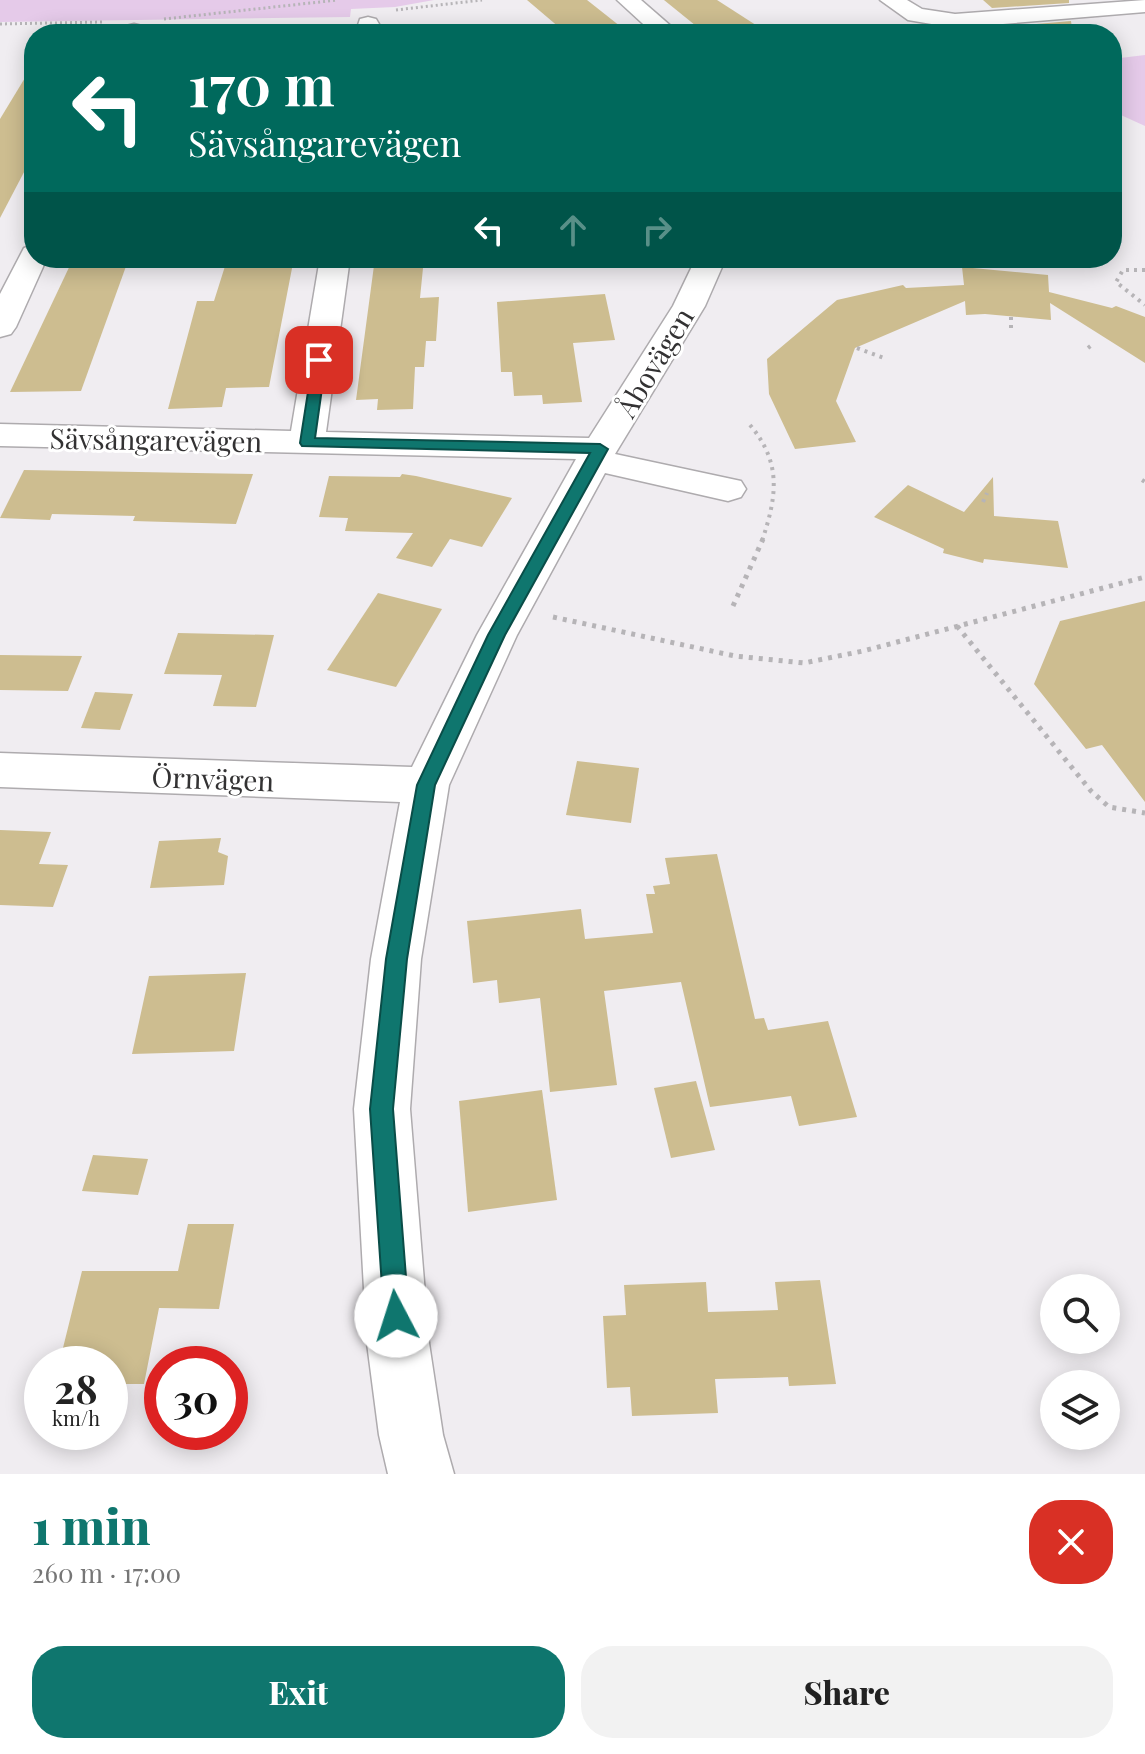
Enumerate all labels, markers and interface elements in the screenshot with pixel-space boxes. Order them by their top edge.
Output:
text: 170 m [188,46,335,121]
icon: left [56,56,160,160]
text: Sävsångarevägen [188,118,461,166]
icon: left [467,208,511,252]
icon: ahead [551,208,595,252]
icon: right [635,208,679,252]
street label: Åbovägen [606,300,701,424]
pin [285,326,353,394]
icon: arrive [297,338,341,382]
street label: Sävsångarevägen [49,419,263,459]
street label: Örnvägen [151,757,275,799]
position arrow [354,1274,438,1358]
map controls [1040,1274,1120,1450]
button: search [1040,1274,1120,1354]
speed limit sign: 30 [144,1346,248,1450]
text: 28 [54,1361,98,1414]
button: layers [1040,1370,1120,1450]
text: km/h [52,1404,100,1431]
text: 1 min [32,1493,150,1557]
button: close [1029,1500,1113,1584]
text: 260 m · 17:00 [32,1555,181,1590]
button: Exit [32,1646,565,1738]
button: Share [581,1646,1113,1738]

